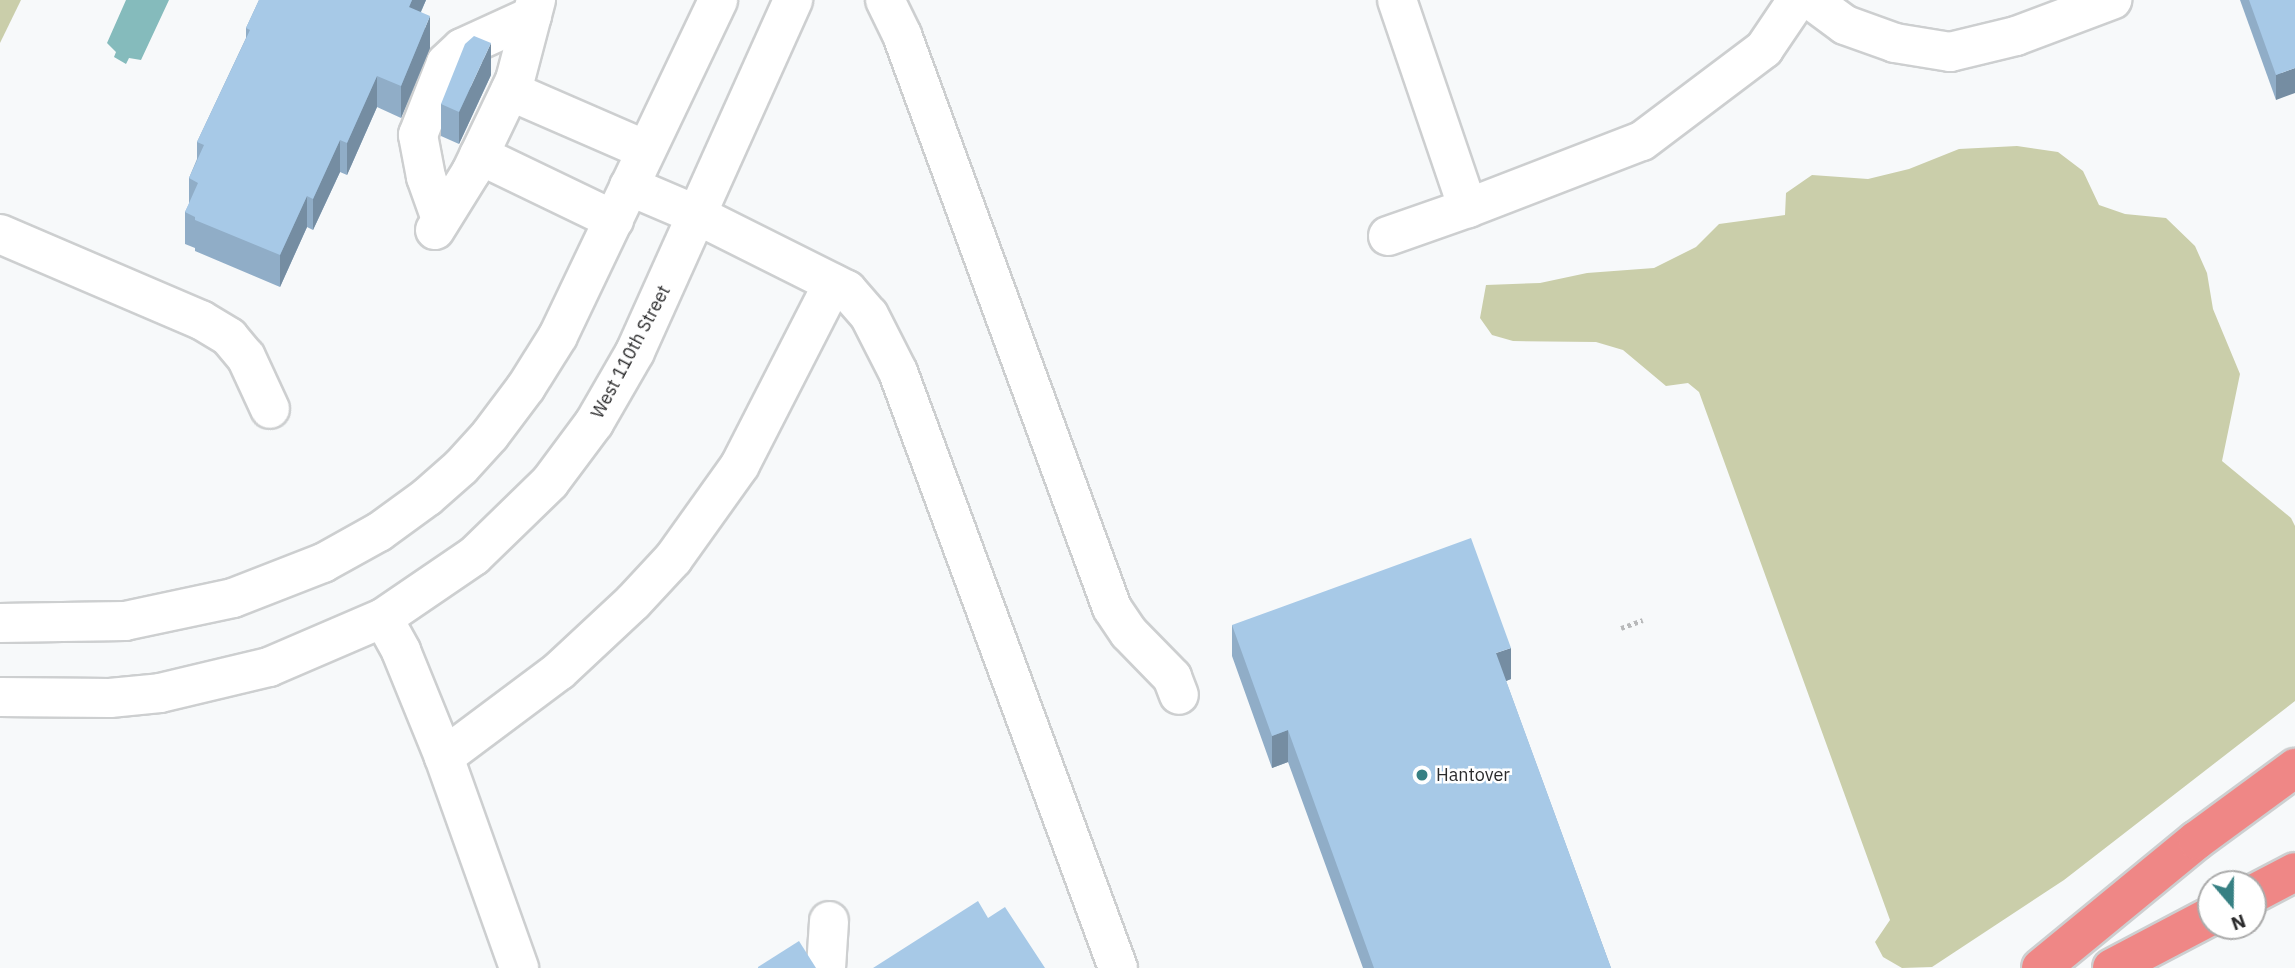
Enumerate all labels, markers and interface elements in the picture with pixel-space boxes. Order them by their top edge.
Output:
street label: West 110th Street [587,282,675,422]
place label: Hantover [1436,764,1510,786]
marker: Hantover [1414,767,1430,783]
north arrow [2197,870,2267,940]
text: N [2228,909,2249,936]

